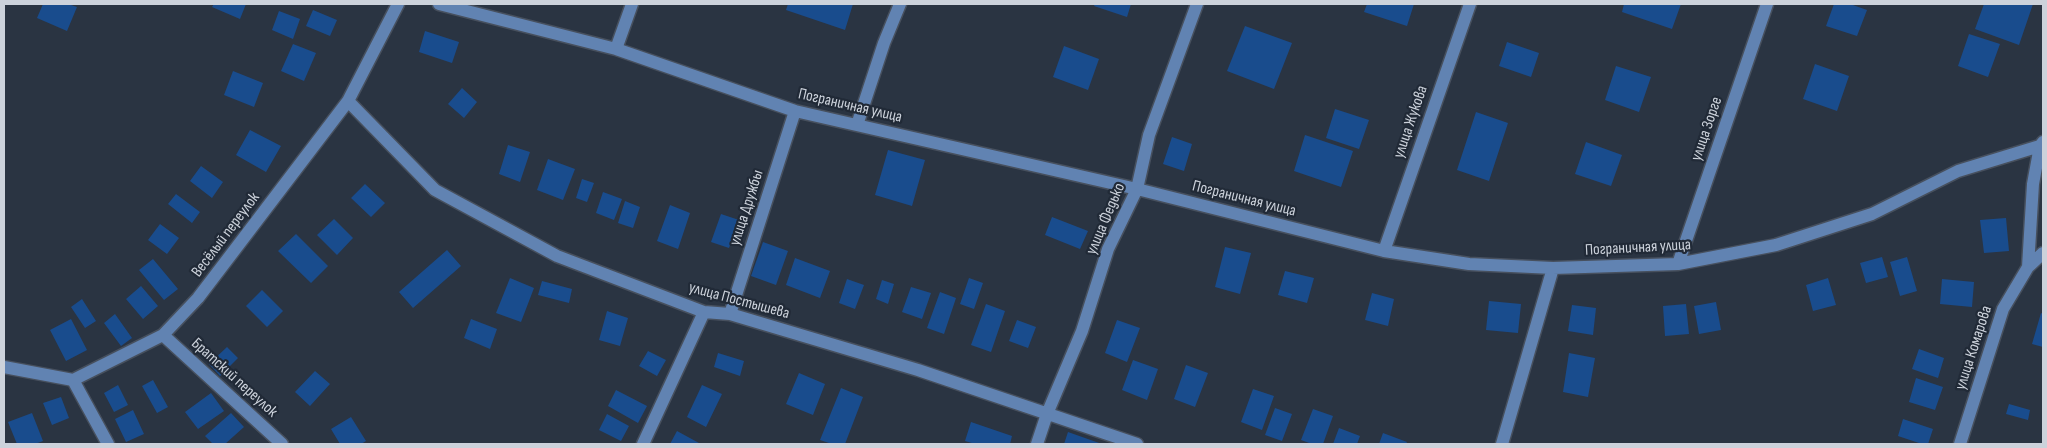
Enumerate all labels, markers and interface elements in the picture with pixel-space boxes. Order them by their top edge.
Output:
street label: улица Жукова [1390,83,1432,161]
street label: Пограничная улица [796,85,904,127]
street label: улица Зорге [1687,94,1727,164]
street label: улица Дружбы [726,168,768,248]
street label: Пограничная улица [1190,177,1298,221]
street label: улица Федько [1082,180,1130,258]
street label: Весёлый переулок [188,189,264,281]
street label: Пограничная улица [1585,236,1691,260]
street label: улица Постышева [686,278,792,324]
street label: улица Комарова [1951,303,1997,393]
street label: Братский переулок [187,334,281,422]

